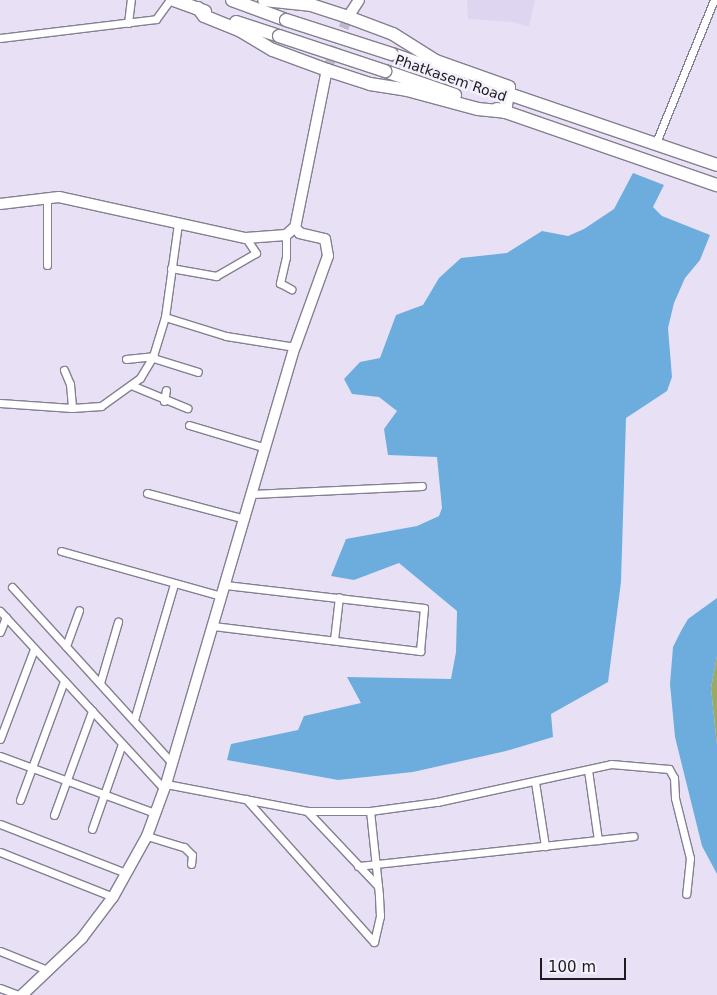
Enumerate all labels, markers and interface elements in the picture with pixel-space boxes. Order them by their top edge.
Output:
street label: Phatkasem Road [393,51,509,105]
scale bar [542,948,628,980]
text: 100 m [548,958,596,976]

